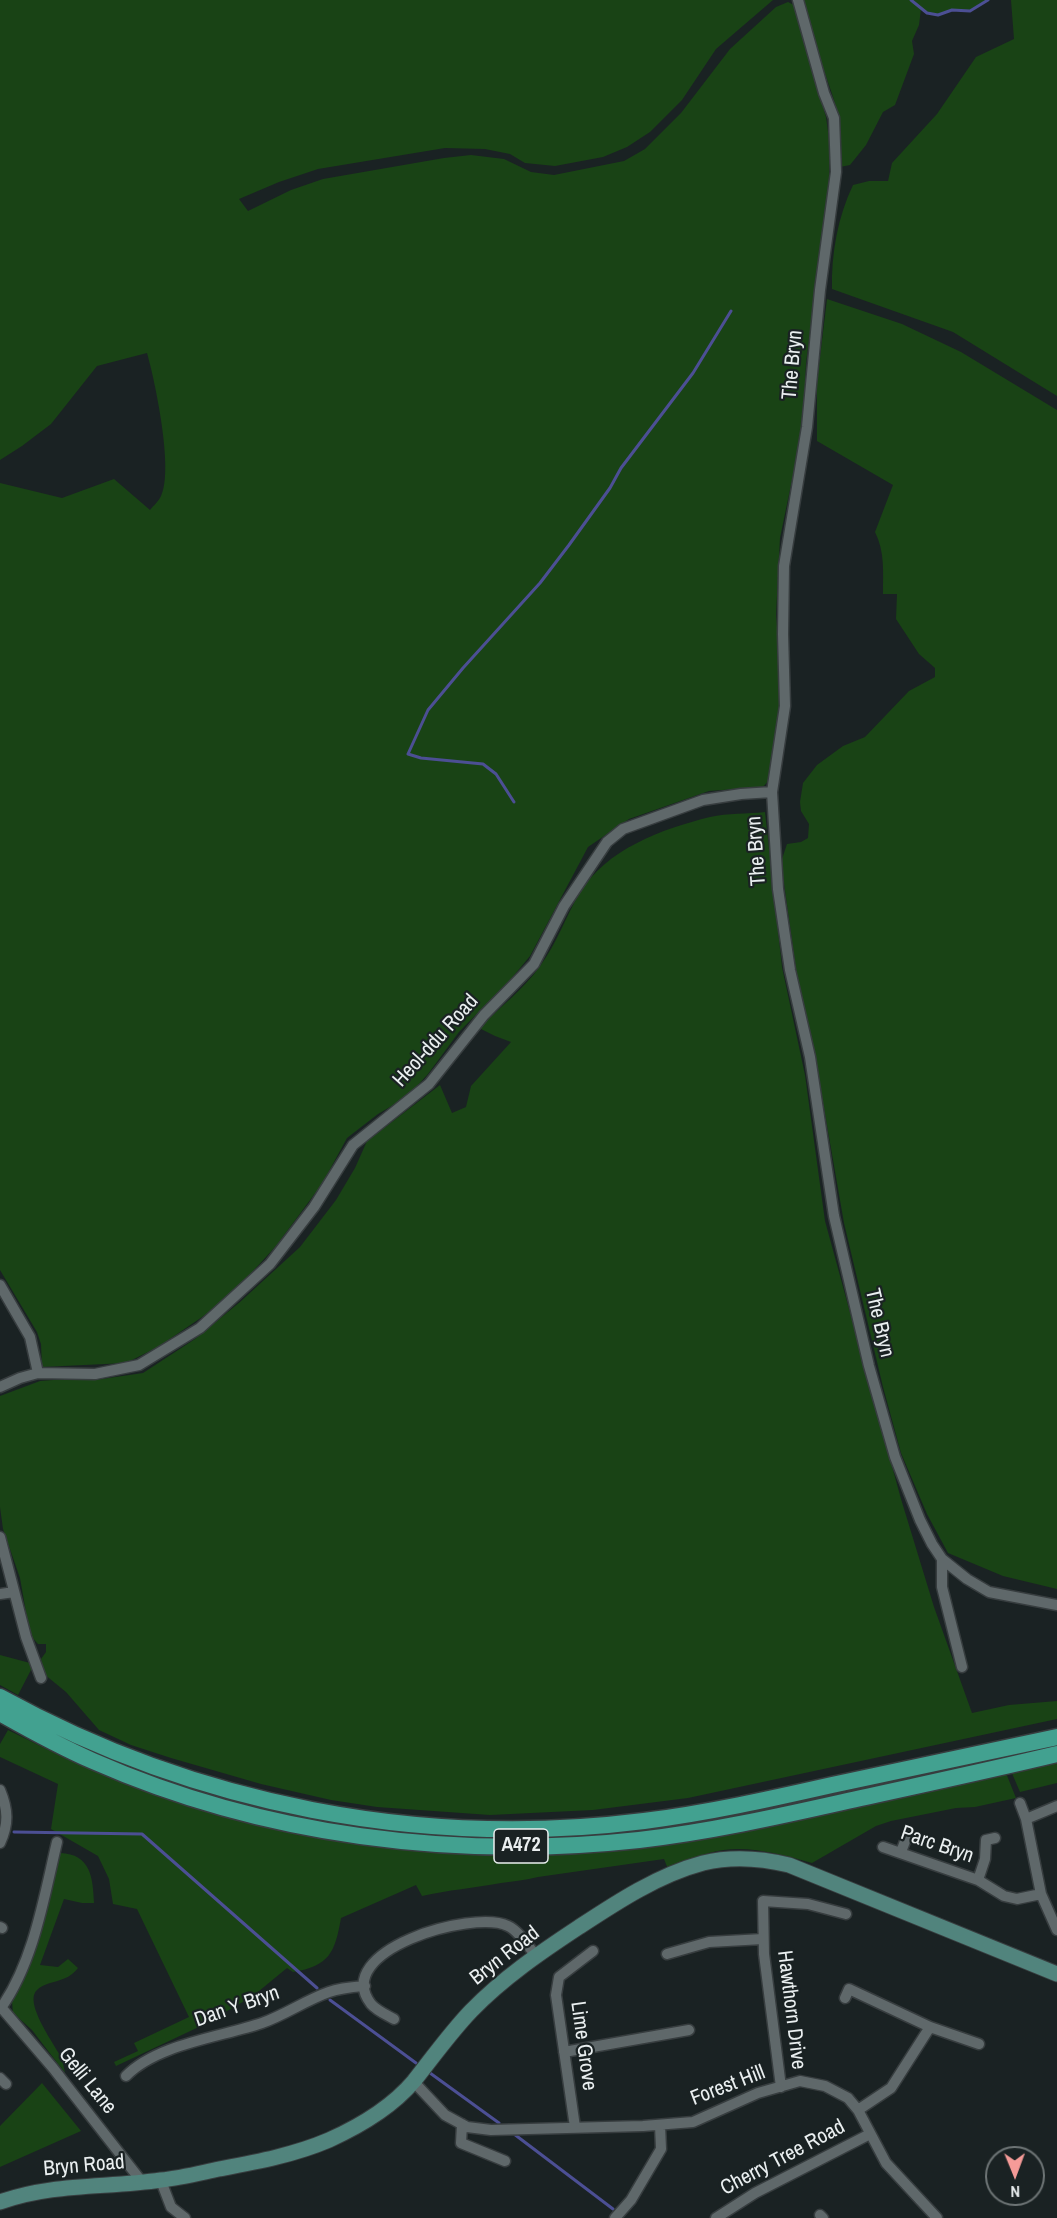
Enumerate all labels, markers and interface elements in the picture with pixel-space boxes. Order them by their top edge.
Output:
street label: The Bryn [777,329,809,401]
street label: The Bryn [742,815,772,887]
street label: Heol-ddu Road [388,990,484,1092]
street label: The Bryn [859,1286,899,1360]
street label: Parc Bryn [897,1821,977,1869]
road number: A472 [494,1829,548,1863]
street label: Bryn Road [465,1921,545,1991]
street label: Hawthorn Drive [771,1949,811,2071]
street label: Dan Y Bryn [191,1981,283,2033]
street label: Lime Grove [564,2000,602,2092]
street label: Gelli Lane [53,2043,121,2119]
street label: Forest Hill [687,2060,769,2112]
street label: Cherry Tree Road [717,2115,849,2201]
north arrow [985,2146,1045,2206]
street label: Bryn Road [42,2150,126,2182]
text: N [1010,2181,1020,2203]

